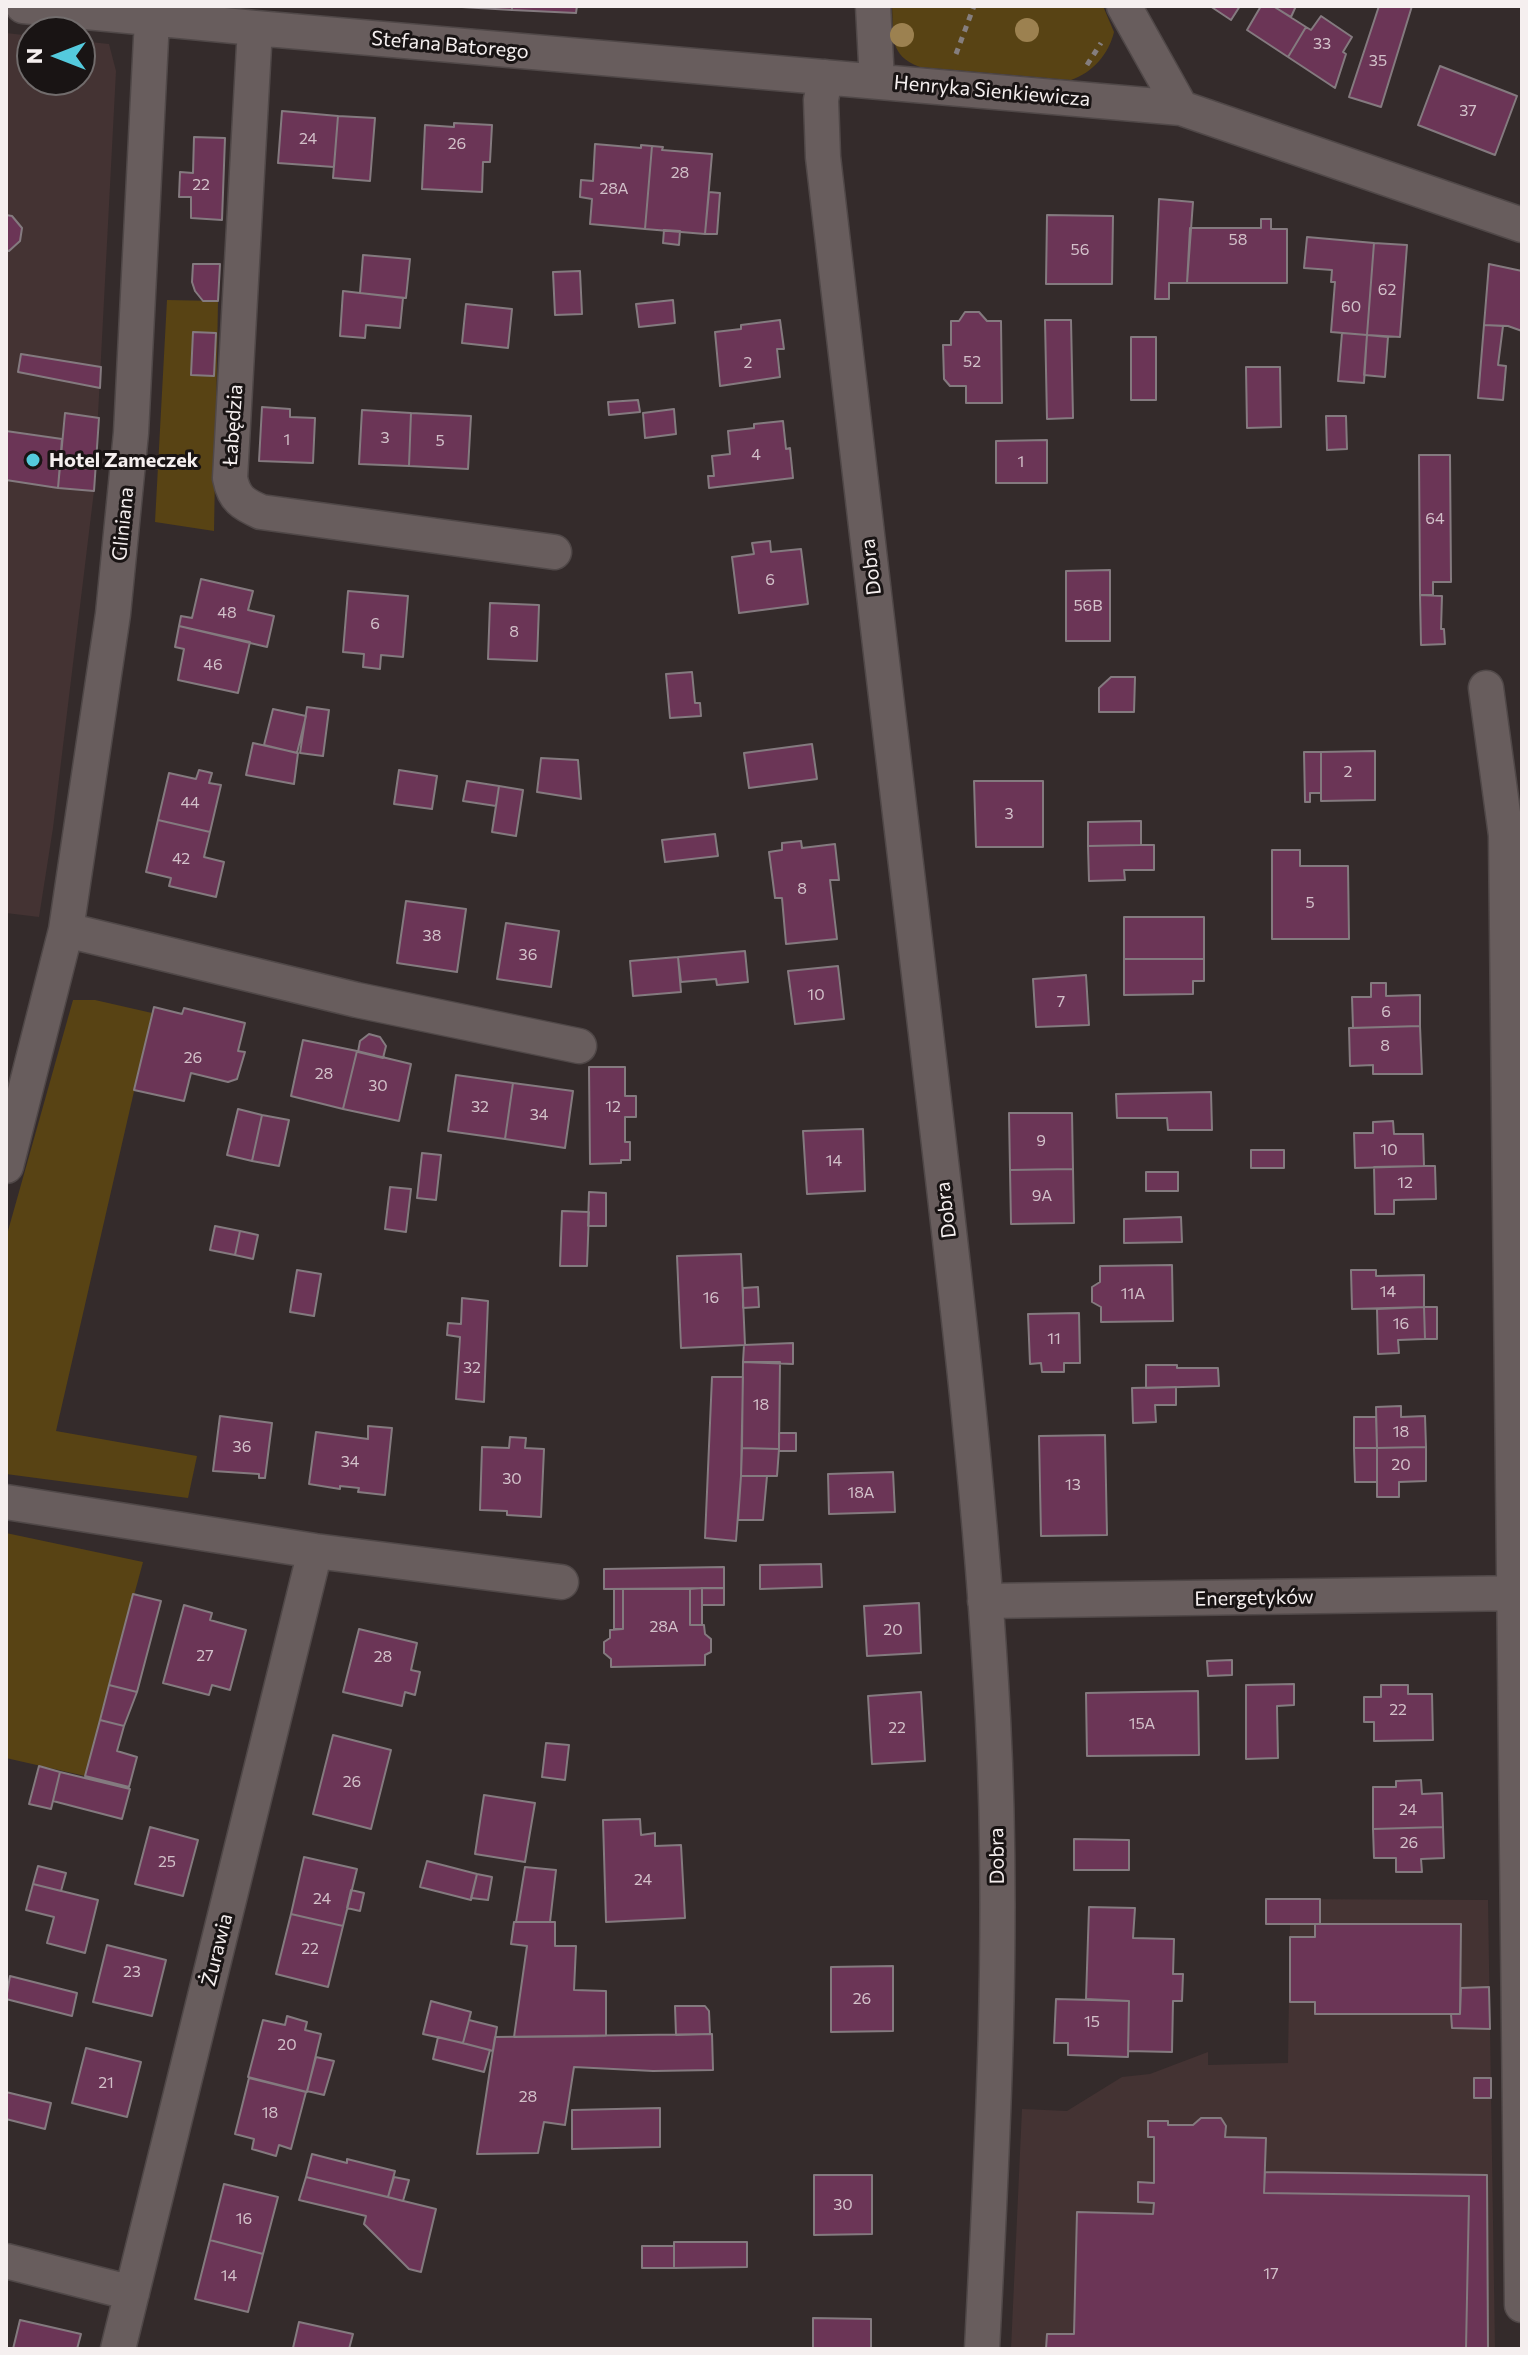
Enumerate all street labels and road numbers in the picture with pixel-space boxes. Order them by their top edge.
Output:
street label: Stefana Batorego [370,26,530,64]
street label: Henryka Sienkiewicza [893,70,1091,112]
street label: Łabędzia [218,383,248,467]
street label: Gliniana [107,486,139,562]
street label: Dobra [856,537,886,597]
street label: Dobra [931,1180,961,1240]
street label: Energetyków [1194,1585,1314,1611]
street label: Dobra [985,1827,1009,1885]
street label: Żurawia [196,1911,238,1989]

